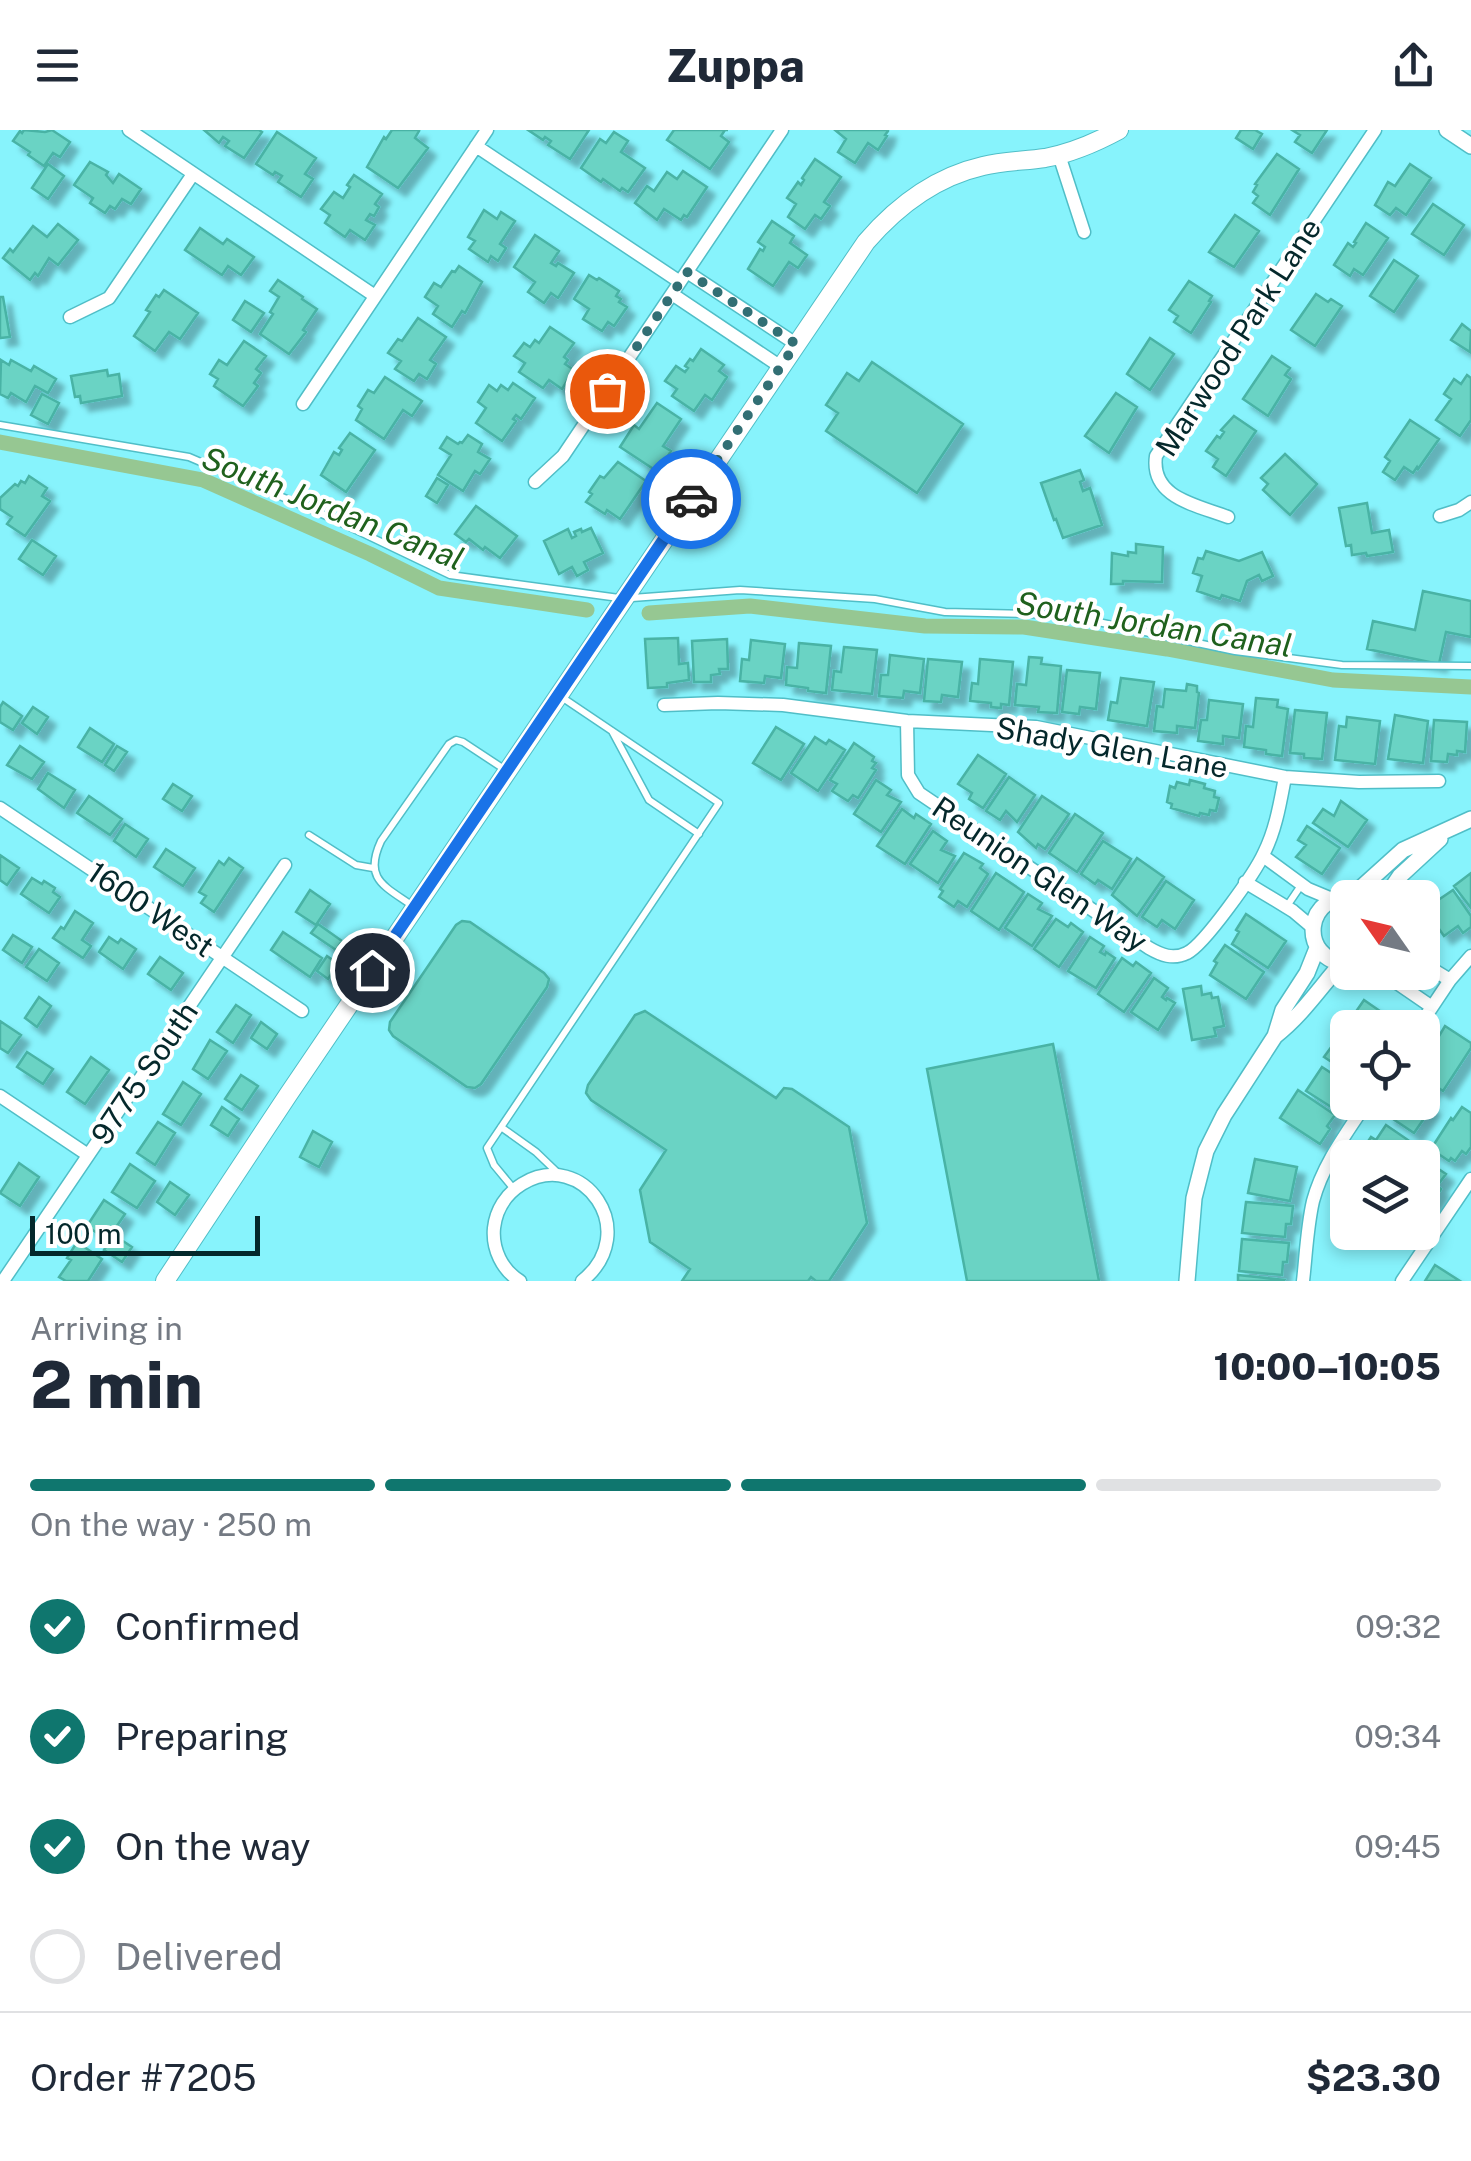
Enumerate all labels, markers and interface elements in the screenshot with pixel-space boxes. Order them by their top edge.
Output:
icon: menu [30,38,85,93]
icon: share [1386,38,1441,93]
text: Zuppa [666,39,805,92]
street label: Marwood Park Lane [1148,211,1328,463]
pin [565,349,650,434]
icon: bag [580,364,635,419]
water label: South Jordan Canal [197,439,469,577]
courier [641,449,741,549]
icon: car [664,472,719,527]
water label: South Jordan Canal [1013,584,1295,664]
street label: Shady Glen Lane [993,709,1231,785]
street label: Reunion Glen Way [926,789,1154,959]
street label: 1600 West [81,854,221,964]
north arrow [1330,880,1440,990]
map controls [1330,880,1440,1250]
pin [330,928,415,1013]
icon: home [345,943,400,998]
street label: 9775 South [83,995,205,1151]
button: locate [1330,1010,1440,1120]
button: layers [1330,1140,1440,1250]
scale bar [30,1211,260,1256]
text: 100 m [45,1217,122,1250]
text: Arriving in [30,1310,183,1347]
text: 10:00–10:05 [1214,1344,1441,1389]
text: 2 min [30,1346,203,1423]
text: On the way · 250 m [30,1506,312,1543]
icon: check [30,1599,85,1654]
text: Confirmed [115,1604,300,1649]
text: 09:32 [1355,1608,1441,1645]
icon: check [30,1709,85,1764]
text: Preparing [115,1714,289,1759]
text: 09:34 [1354,1718,1441,1755]
icon: check [30,1819,85,1874]
text: On the way [115,1824,311,1869]
text: 09:45 [1354,1828,1441,1865]
text: Delivered [115,1934,283,1979]
text: Order #7205 [30,2055,257,2100]
text: $23.30 [1306,2055,1441,2100]

